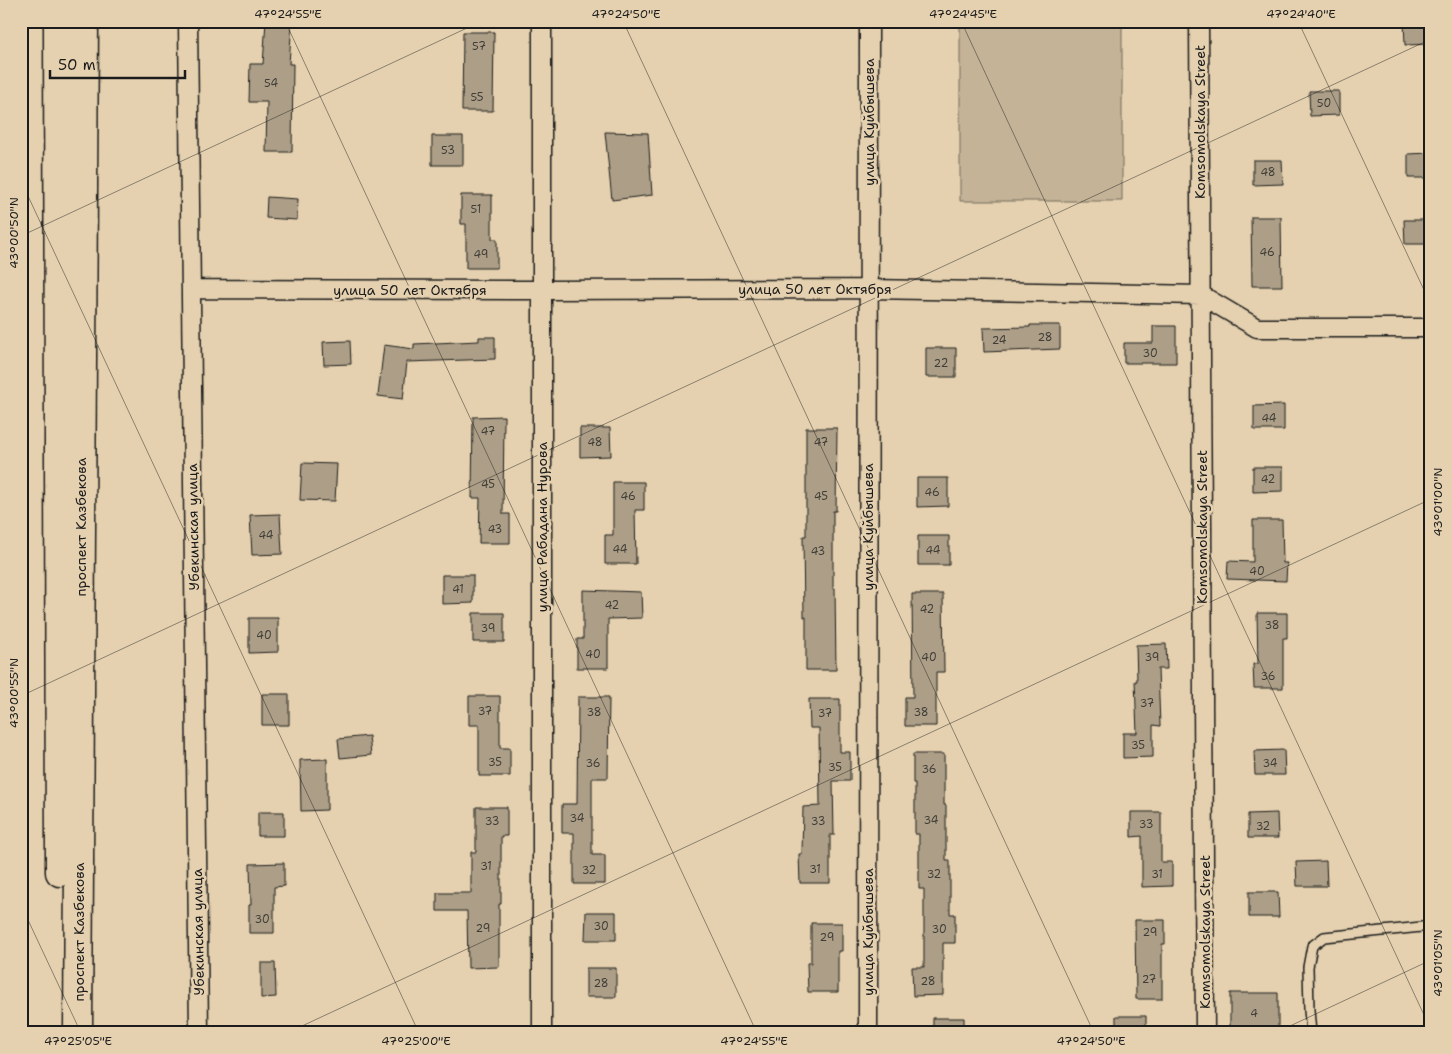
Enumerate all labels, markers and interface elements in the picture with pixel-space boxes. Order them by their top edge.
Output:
text: 47°24'55"E [254,6,322,22]
text: 47°24'50"E [591,6,661,22]
text: 47°24'45"E [929,6,997,22]
text: 47°24'40"E [1266,6,1336,22]
house number: 57 [472,39,486,54]
street label: Komsomolskaya Street [1191,45,1209,199]
scale bar [50,48,185,80]
text: 50 m [58,55,96,75]
street label: улица Куйбышева [860,58,878,186]
house number: 54 [264,76,278,91]
house number: 55 [470,90,484,105]
house number: 50 [1317,96,1331,111]
house number: 53 [441,143,455,158]
house number: 48 [1260,165,1276,180]
text: 43°00'50"N [6,197,22,269]
house number: 51 [471,202,481,217]
house number: 46 [1259,245,1275,260]
house number: 49 [474,247,488,262]
street label: улица 50 лет Октября [738,280,892,298]
street label: улица 50 лет Октября [333,281,487,299]
house number: 28 [1037,330,1053,345]
house number: 24 [992,333,1007,348]
house number: 30 [1142,346,1158,361]
house number: 22 [934,356,948,371]
house number: 44 [1261,411,1277,426]
house number: 47 [481,424,496,439]
house number: 48 [587,435,603,450]
house number: 47 [814,435,829,450]
street label: улица Рабадана Нурова [533,442,551,612]
street label: Komsomolskaya Street [1193,450,1211,604]
street label: проспект Казбекова [72,457,90,596]
street label: Убекинская улица [183,463,203,591]
street label: улица Куйбышева [859,463,877,591]
text: 43°01'00"N [1430,468,1446,536]
house number: 42 [1261,472,1275,487]
house number: 45 [481,477,495,492]
house number: 46 [924,485,940,500]
house number: 46 [620,489,636,504]
house number: 45 [814,489,828,504]
house number: 43 [488,522,502,537]
house number: 44 [258,528,274,543]
house number: 44 [612,542,628,557]
house number: 44 [925,543,941,558]
house number: 43 [811,544,825,559]
house number: 40 [1249,564,1265,579]
house number: 41 [452,582,464,597]
house number: 42 [605,598,619,613]
house number: 42 [920,602,934,617]
house number: 38 [1264,618,1280,633]
house number: 39 [481,621,495,636]
house number: 40 [256,628,272,643]
house number: 40 [585,647,601,662]
house number: 40 [921,650,937,665]
house number: 39 [1145,650,1159,665]
text: 43°00'55"N [6,658,22,728]
house number: 36 [1260,669,1276,684]
house number: 37 [1140,696,1155,711]
house number: 37 [478,704,493,719]
house number: 38 [586,705,602,720]
house number: 38 [913,705,929,720]
house number: 37 [818,706,833,721]
house number: 35 [1131,738,1145,753]
house number: 35 [488,755,502,770]
house number: 36 [585,756,601,771]
house number: 34 [1263,756,1278,771]
house number: 35 [828,760,842,775]
house number: 36 [921,762,937,777]
house number: 34 [570,811,585,826]
house number: 34 [924,813,939,828]
house number: 33 [485,814,499,829]
house number: 33 [811,814,825,829]
house number: 33 [1139,817,1153,832]
house number: 32 [1256,819,1270,834]
street label: Komsomolskaya Street [1196,855,1214,1009]
house number: 31 [480,859,492,874]
street label: проспект Казбекова [70,862,88,1001]
house number: 31 [809,862,821,877]
house number: 32 [582,863,596,878]
house number: 32 [927,867,941,882]
house number: 31 [1151,867,1163,882]
street label: Убекинская улица [188,868,208,996]
street label: улица Куйбышева [859,868,877,996]
house number: 30 [254,912,270,927]
house number: 30 [593,919,609,934]
house number: 29 [476,921,490,936]
house number: 30 [931,922,947,937]
house number: 29 [1143,925,1157,940]
text: 43°01'05"N [1430,929,1446,997]
house number: 29 [820,930,834,945]
house number: 27 [1142,972,1157,987]
house number: 28 [920,974,936,989]
house number: 28 [593,976,609,991]
house number: 4 [1250,1006,1258,1021]
text: 47°25'05"E [44,1033,112,1049]
text: 47°25'00"E [381,1033,451,1049]
text: 47°24'55"E [720,1033,788,1049]
text: 47°24'50"E [1056,1033,1126,1049]

